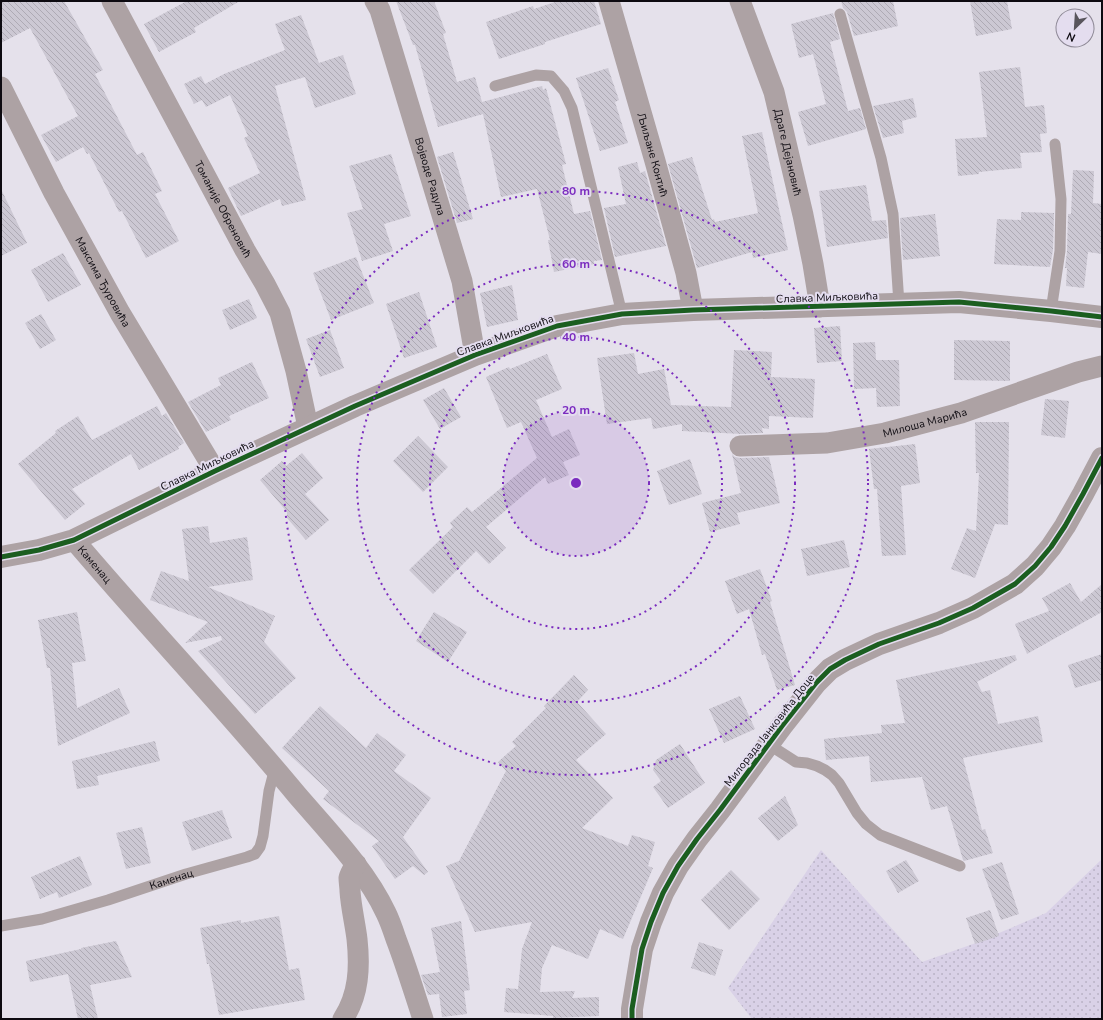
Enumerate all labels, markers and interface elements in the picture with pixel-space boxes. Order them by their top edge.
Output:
north arrow [1055,8,1095,48]
text: N [1064,28,1078,45]
street label: Драге Дејановић [770,107,805,198]
street label: Љиљане Контић [634,111,672,199]
street label: Војводе Радула [411,135,449,217]
street label: Томаније Обреновић [191,158,255,261]
text: 80 m [562,183,590,199]
street label: Максима Ђуровића [71,234,134,330]
text: 60 m [562,256,590,272]
street label: Славка Миљковића [776,288,878,307]
street label: Славка Миљковића [455,311,556,360]
text: 40 m [562,329,590,345]
text: 20 m [562,402,590,418]
street label: Милоша Марића [881,404,969,441]
street label: Славка Миљковића [158,436,257,495]
centre of rings [569,476,583,490]
street label: Каменац [74,543,115,587]
street label: Милорада Јанковића Доце [721,671,818,790]
street label: Каменац [148,865,195,894]

